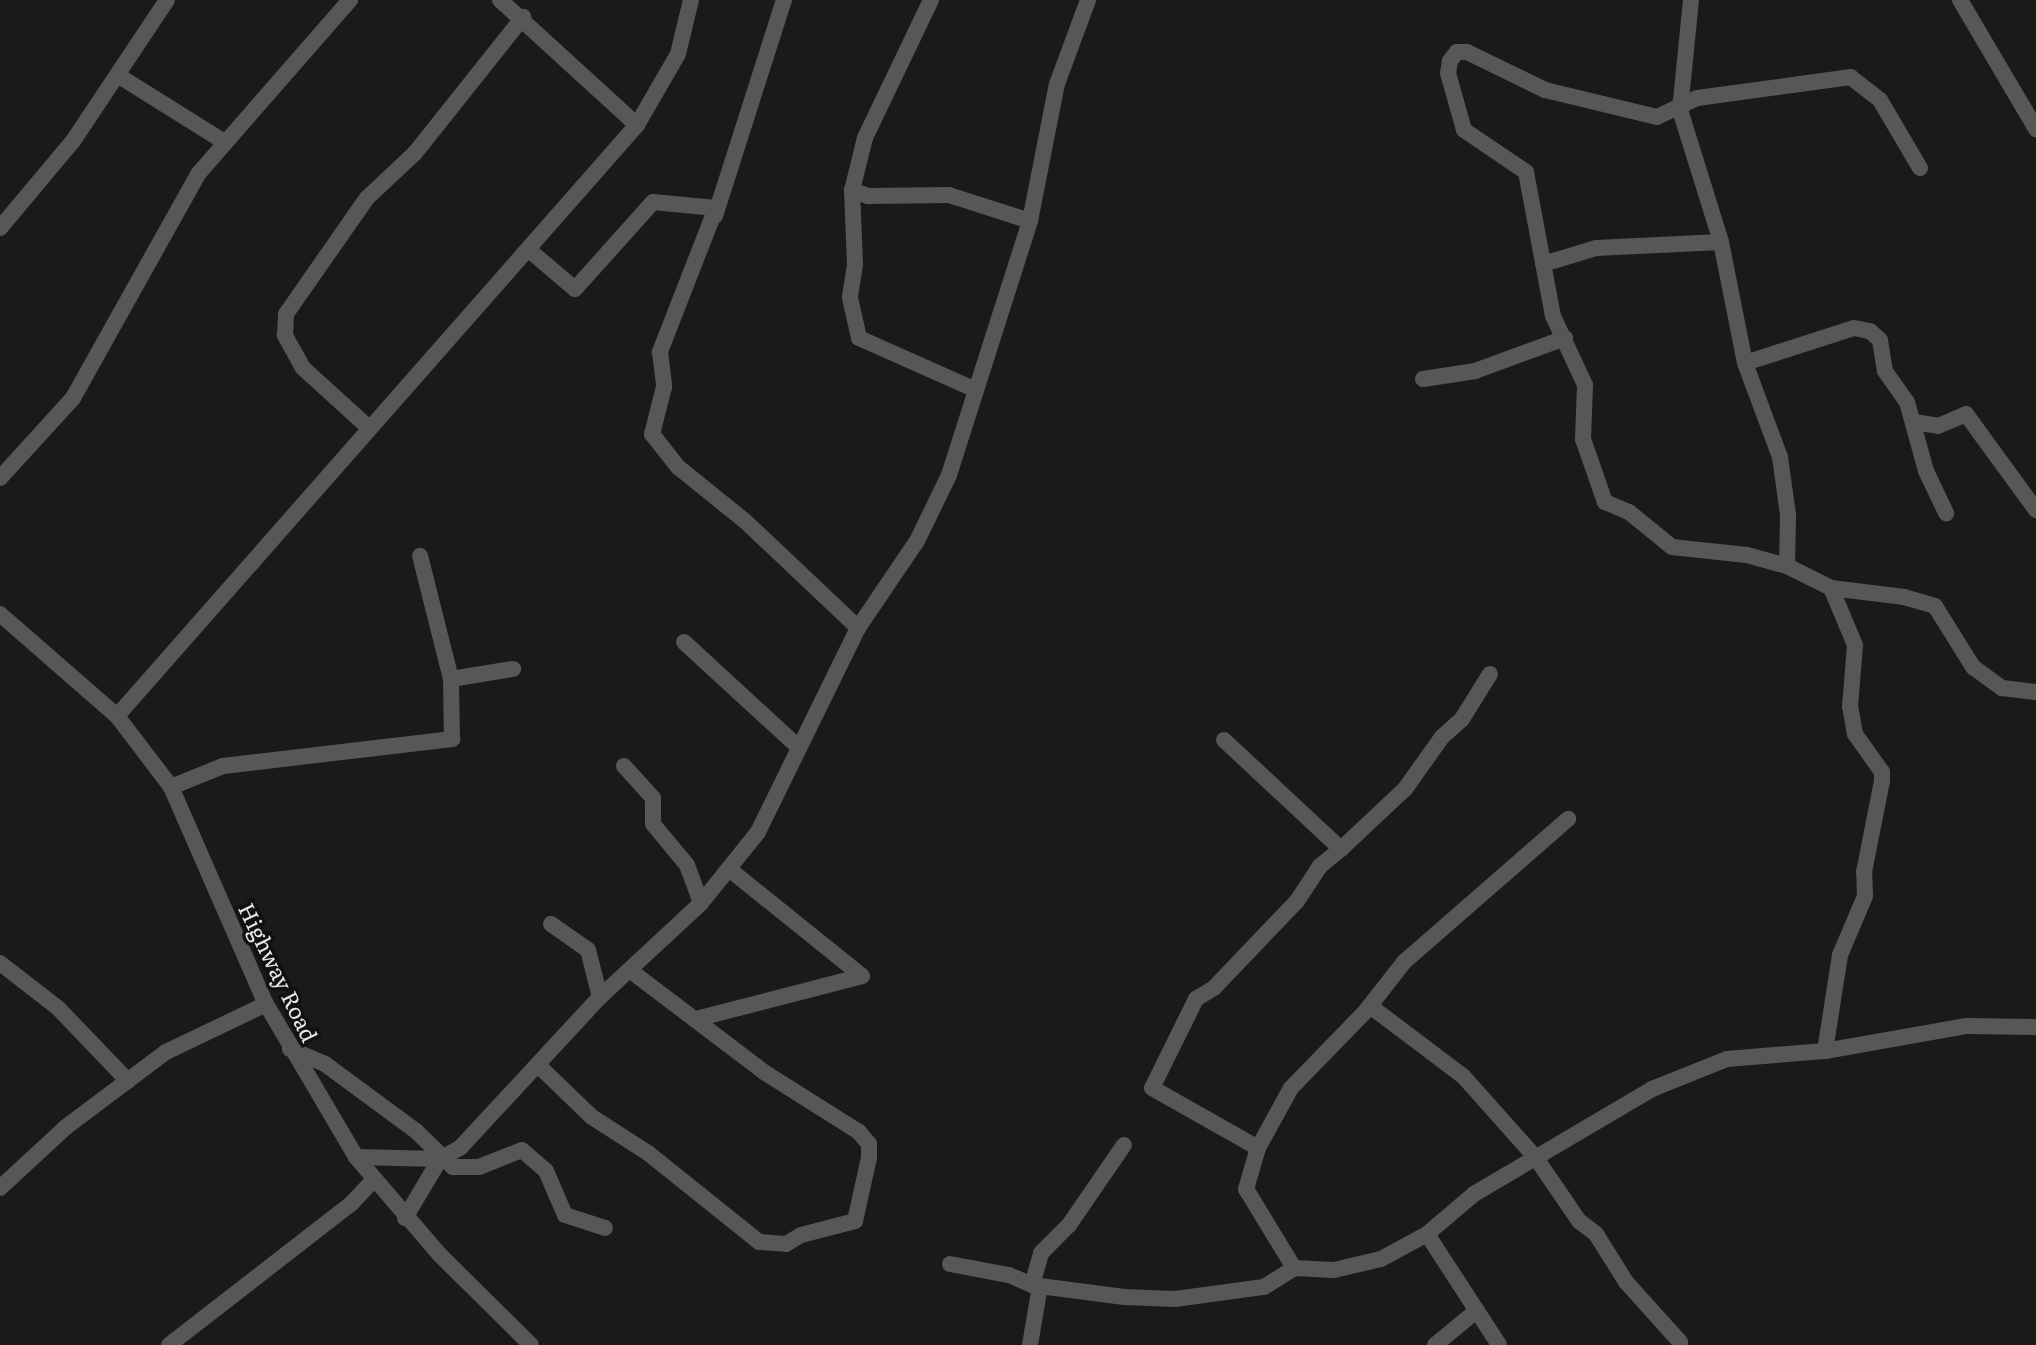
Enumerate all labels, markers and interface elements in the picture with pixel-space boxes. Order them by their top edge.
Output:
street label: Highway Road [234,898,324,1046]

